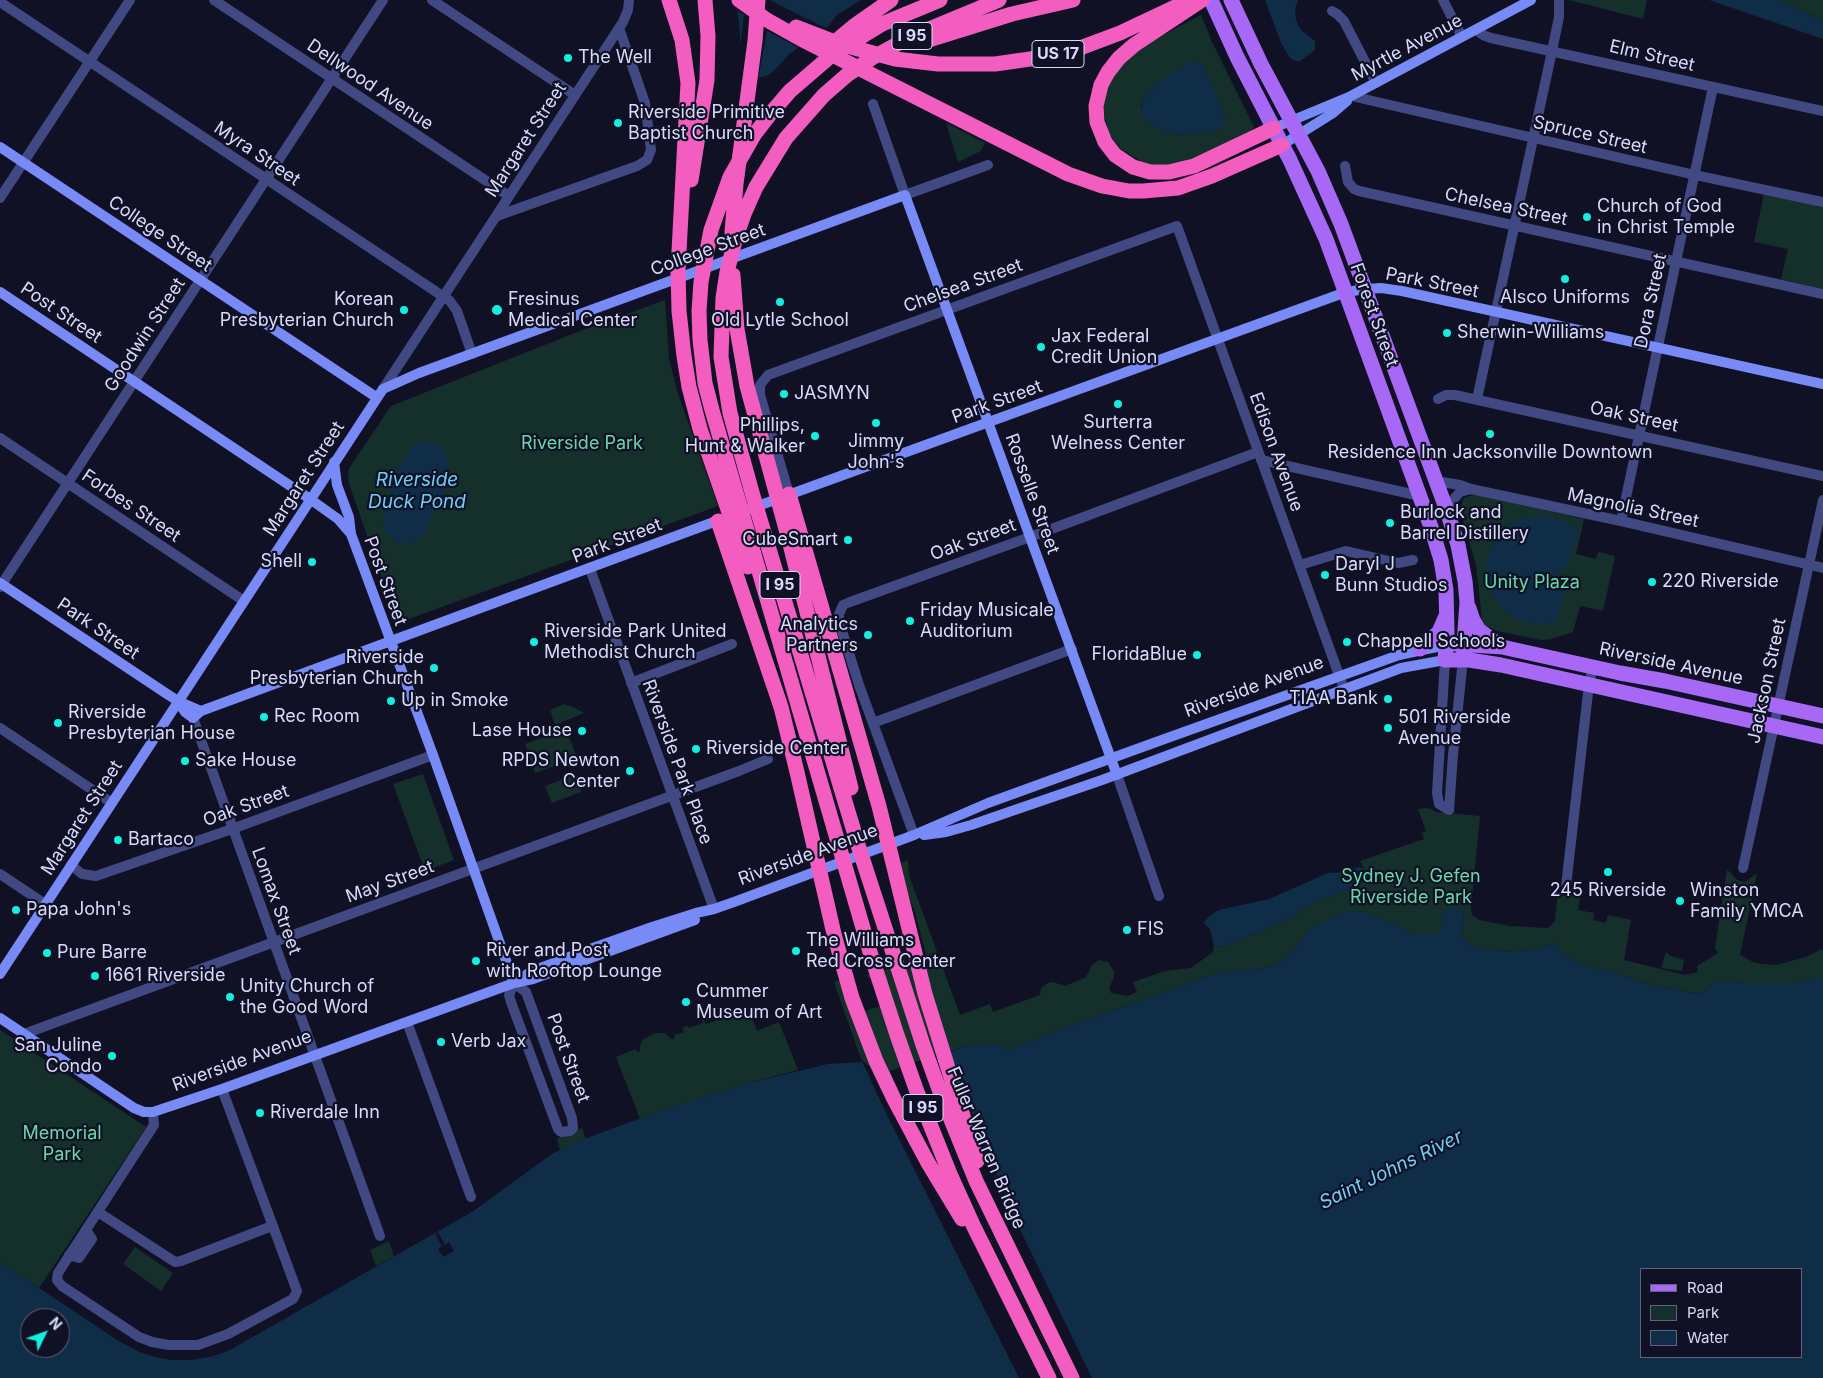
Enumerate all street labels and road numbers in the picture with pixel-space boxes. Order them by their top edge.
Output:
street label: Myrtle Avenue [1348,10,1466,86]
road number: I 95 [892,22,932,50]
street label: Dellwood Avenue [303,35,437,135]
street label: Elm Street [1607,36,1697,76]
road number: US 17 [1032,41,1084,68]
street label: Margaret Street [481,78,571,202]
street label: Spruce Street [1531,111,1649,159]
street label: Myra Street [210,117,304,191]
street label: Chelsea Street [1443,183,1569,231]
street label: College Street [104,191,216,277]
street label: College Street [648,219,768,281]
street label: Dora Street [1630,252,1672,350]
street label: Chelsea Street [901,255,1025,317]
street label: Forest Street [1345,260,1403,370]
street label: Park Street [1384,263,1480,303]
street label: Goodwin Street [100,274,190,396]
street label: Post Street [16,278,106,348]
street label: Park Street [949,376,1045,428]
street label: Edison Avenue [1244,389,1308,515]
street label: Oak Street [1588,397,1680,437]
street label: Margaret Street [259,417,349,541]
street label: Rosselle Street [1000,431,1064,557]
street label: Forbes Street [77,465,185,547]
street label: Magnolia Street [1565,484,1701,532]
street label: Park Street [569,514,665,568]
street label: Oak Street [927,515,1019,565]
street label: Post Street [359,533,411,629]
road number: I 95 [760,572,800,598]
street label: Park Street [53,594,143,664]
street label: Jackson Street [1743,616,1791,746]
street label: Riverside Avenue [1597,638,1745,690]
street label: Riverside Avenue [1181,652,1327,722]
street label: Riverside Park Place [637,677,717,847]
street label: Margaret Street [37,756,127,880]
street label: Oak Street [200,781,292,831]
street label: Riverside Avenue [735,820,881,890]
street label: Lomax Street [247,844,305,958]
street label: May Street [343,856,437,908]
street label: Post Street [542,1010,594,1106]
street label: Riverside Avenue [169,1026,315,1096]
street label: Fuller Warren Bridge [942,1064,1030,1232]
road number: I 95 [903,1094,943,1122]

